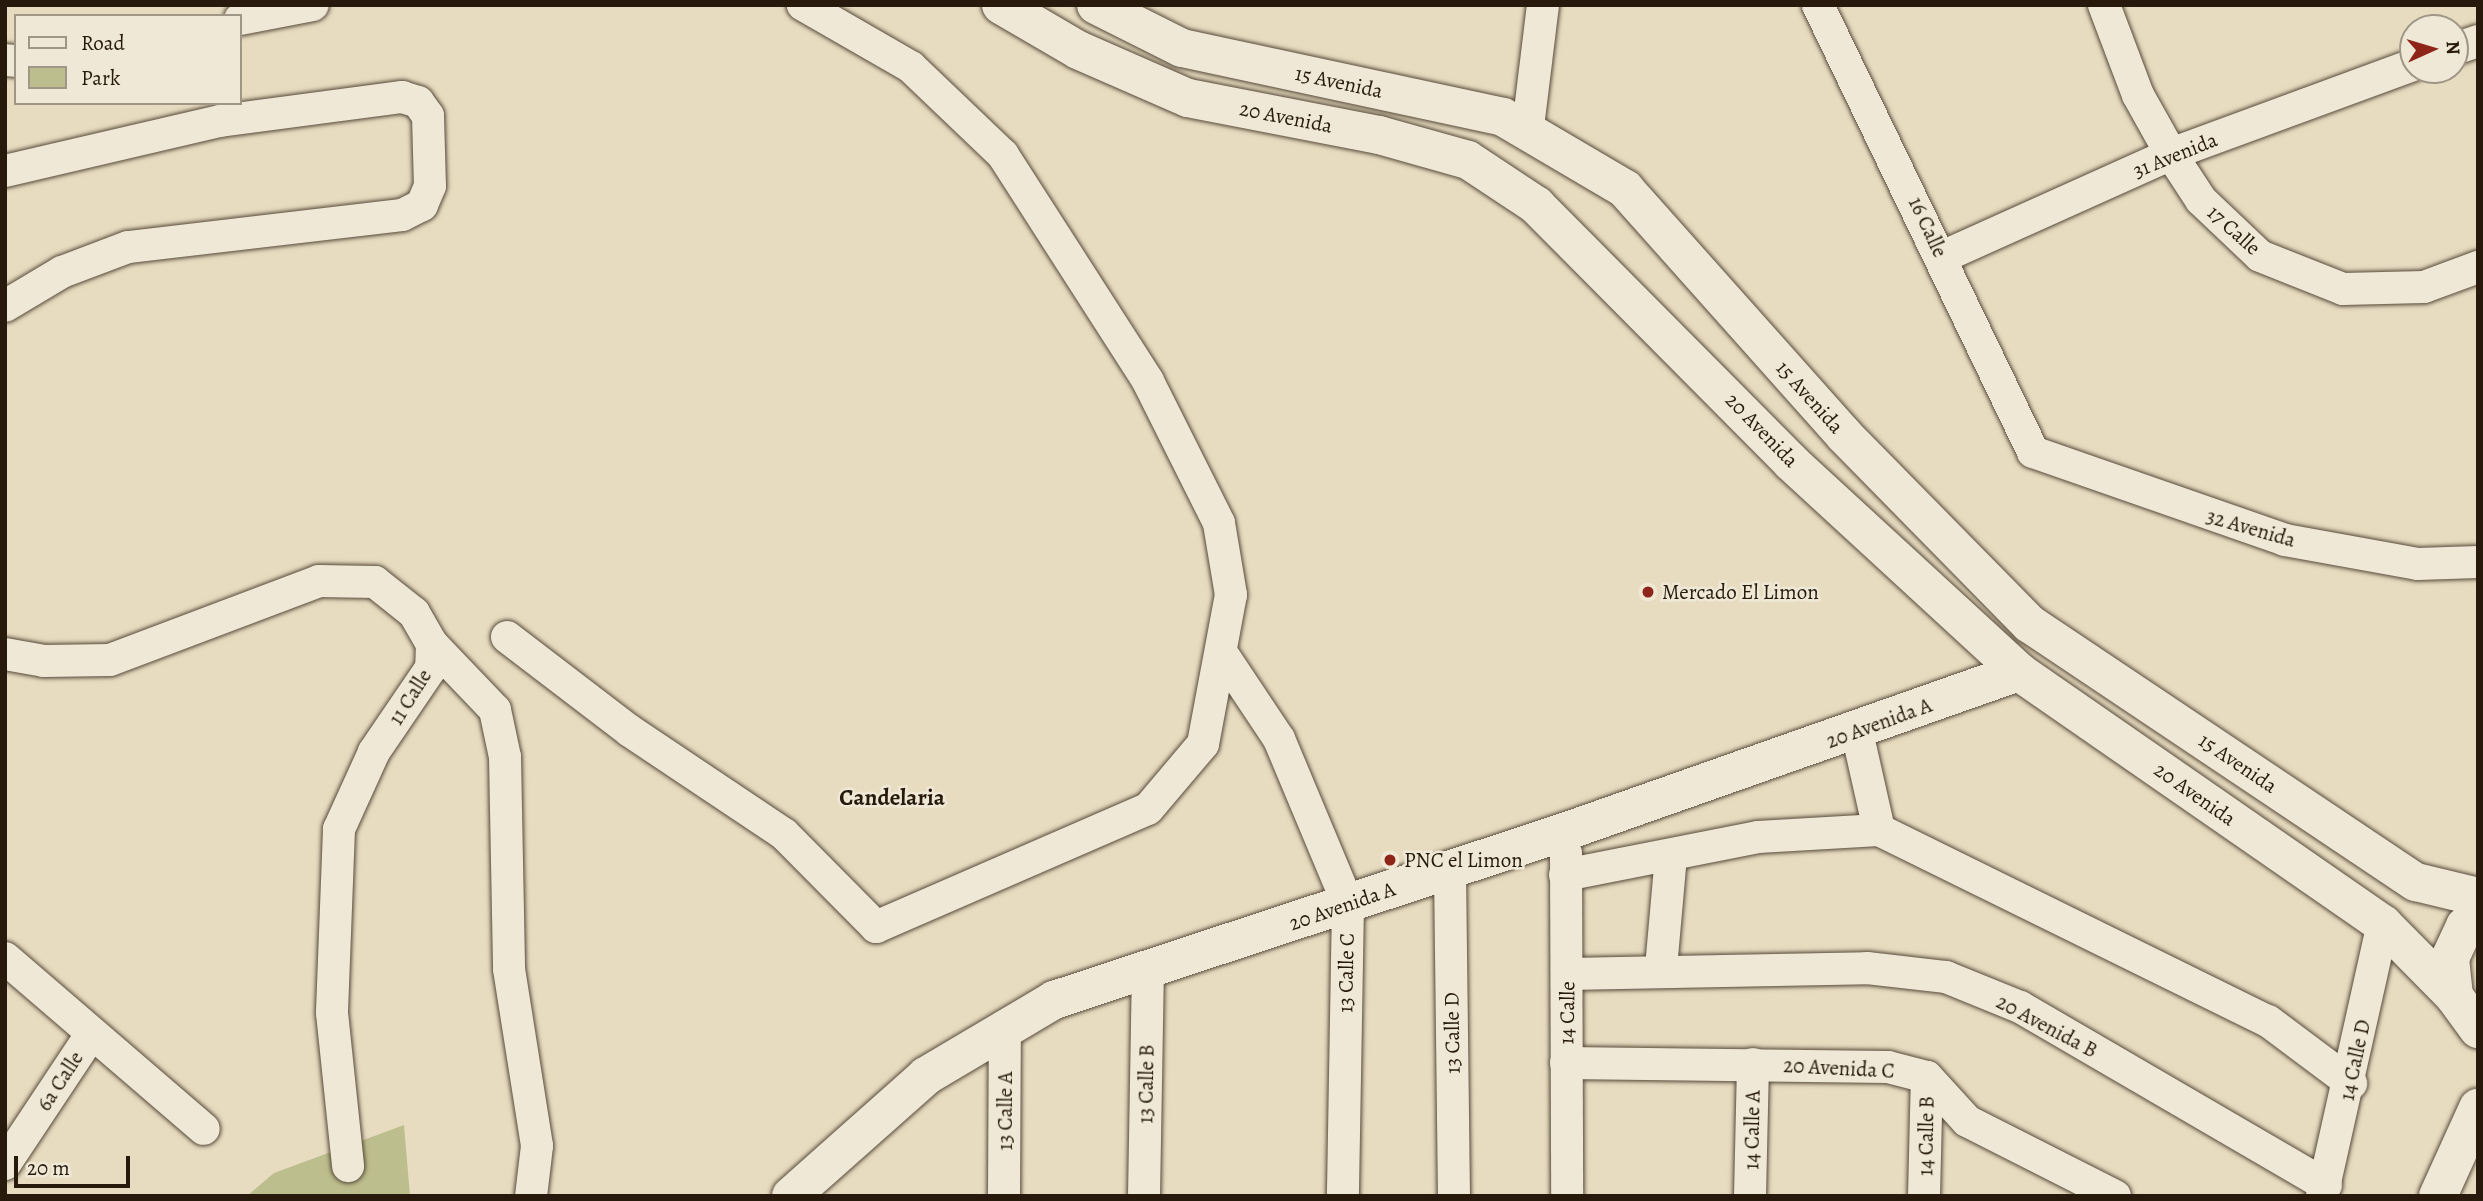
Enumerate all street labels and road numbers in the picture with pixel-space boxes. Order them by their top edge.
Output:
street label: 15 Avenida [1293,60,1385,104]
street label: 20 Avenida [1237,96,1335,138]
street label: 31 Avenida [2129,127,2221,183]
street label: 16 Calle [1903,193,1953,261]
street label: 17 Calle [2202,200,2266,260]
street label: 15 Avenida [1771,355,1849,439]
street label: 20 Avenida [1720,387,1804,473]
street label: 32 Avenida [2203,503,2299,553]
street label: 11 Calle [383,664,437,730]
street label: 20 Avenida A [1823,692,1935,754]
street label: 15 Avenida [2194,728,2282,798]
street label: 20 Avenida [2149,757,2241,831]
street label: 20 Avenida A [1286,876,1398,936]
street label: 13 Calle C [1333,933,1359,1013]
street label: 14 Calle [1554,981,1580,1045]
street label: 20 Avenida B [1992,989,2102,1063]
street label: 13 Calle D [1439,992,1465,1074]
street label: 14 Calle D [2334,1017,2376,1103]
street label: 13 Calle B [1133,1044,1159,1124]
street label: 6a Calle [31,1046,89,1116]
street label: 20 Avenida C [1783,1053,1895,1083]
street label: 13 Calle A [992,1071,1018,1151]
street label: 14 Calle A [1739,1090,1765,1170]
street label: 14 Calle B [1913,1096,1939,1176]

